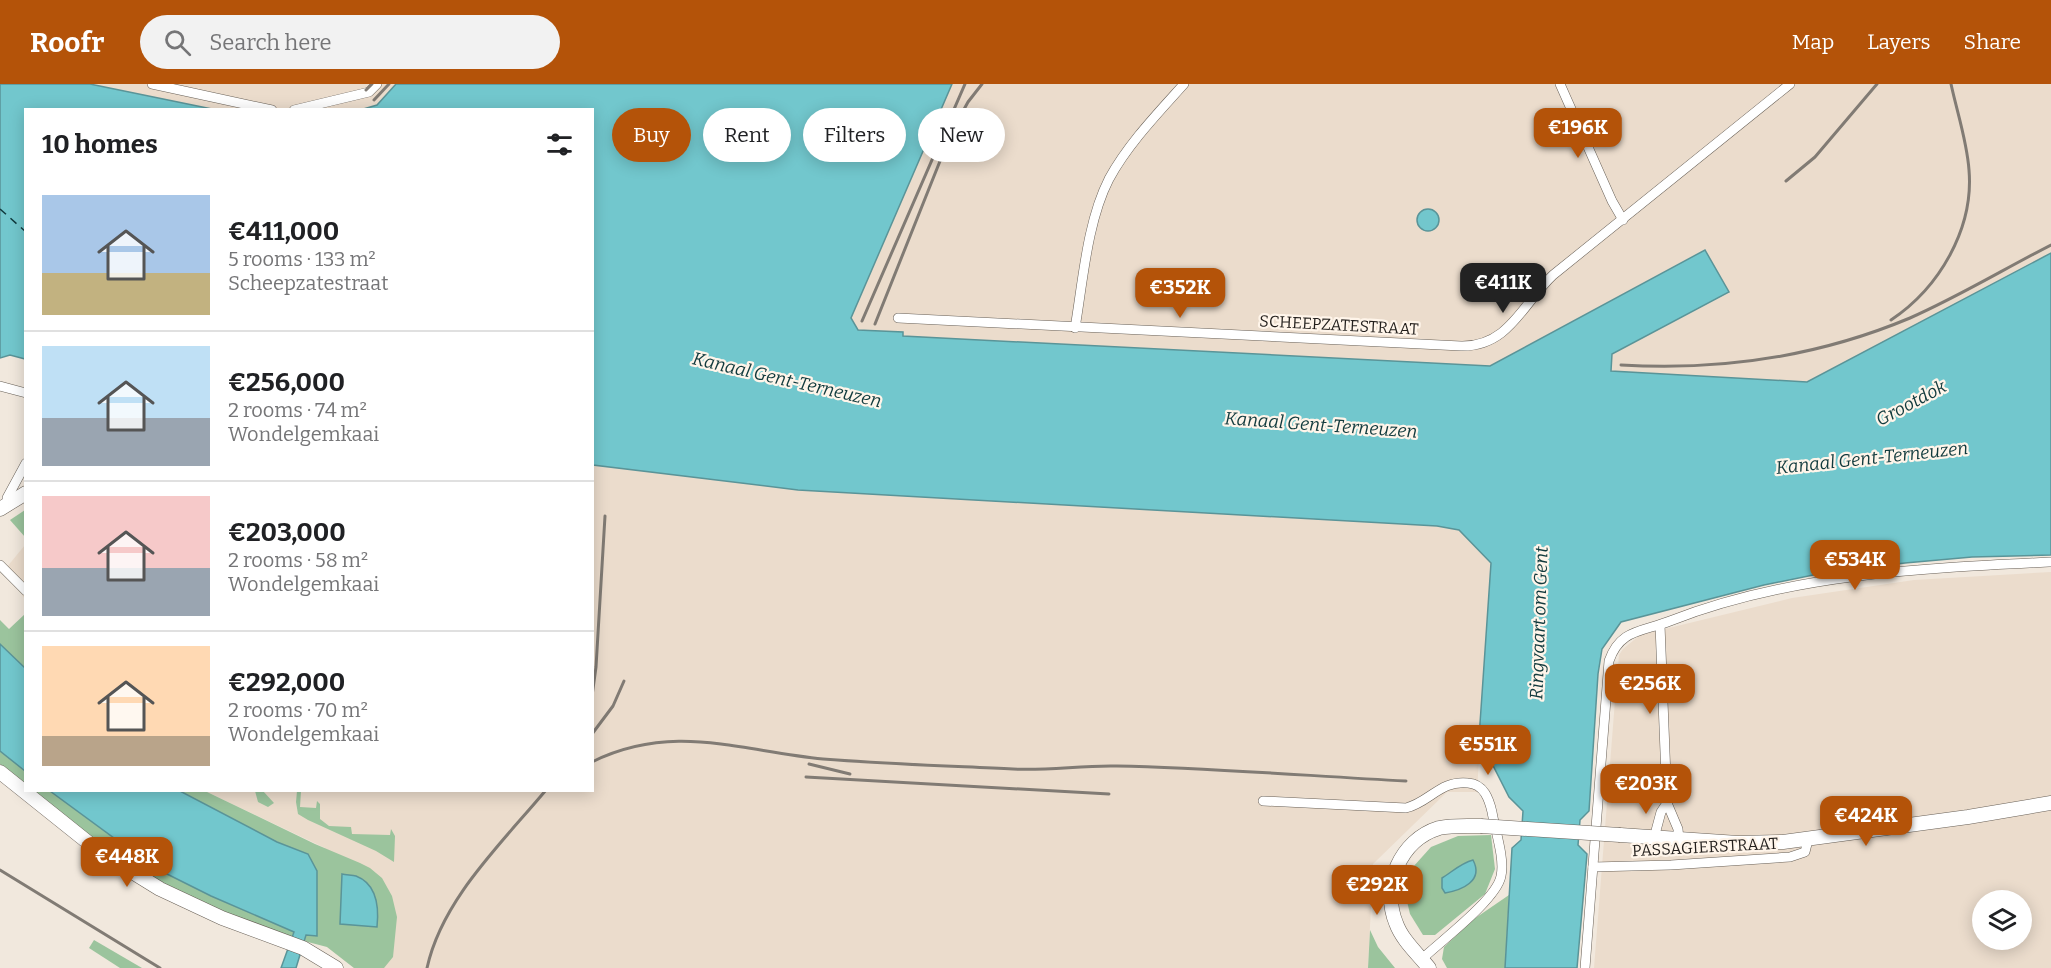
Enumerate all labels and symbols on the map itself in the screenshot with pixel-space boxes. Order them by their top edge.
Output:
pin: €196K [1536,108,1620,159]
pin: €411K [1461,263,1545,314]
pin: €352K [1138,268,1222,319]
street label: SCHEEPZATESTRAAT [1259,311,1419,339]
water label: Kanaal Gent-Terneuzen [690,348,884,412]
water label: Grootdok [1872,375,1950,431]
water label: Kanaal Gent-Terneuzen [1224,407,1418,443]
water label: Kanaal Gent-Terneuzen [1775,437,1969,479]
pin: €534K [1813,540,1897,591]
water label: Ringvaart om Gent [1525,545,1553,700]
pin: €256K [1608,664,1692,715]
pin: €551K [1446,725,1530,776]
pin: €203K [1604,764,1688,815]
pin: €424K [1824,796,1908,847]
street label: PASSAGIERSTRAAT [1632,834,1778,860]
pin: €448K [85,837,169,888]
pin: €292K [1335,865,1419,916]

